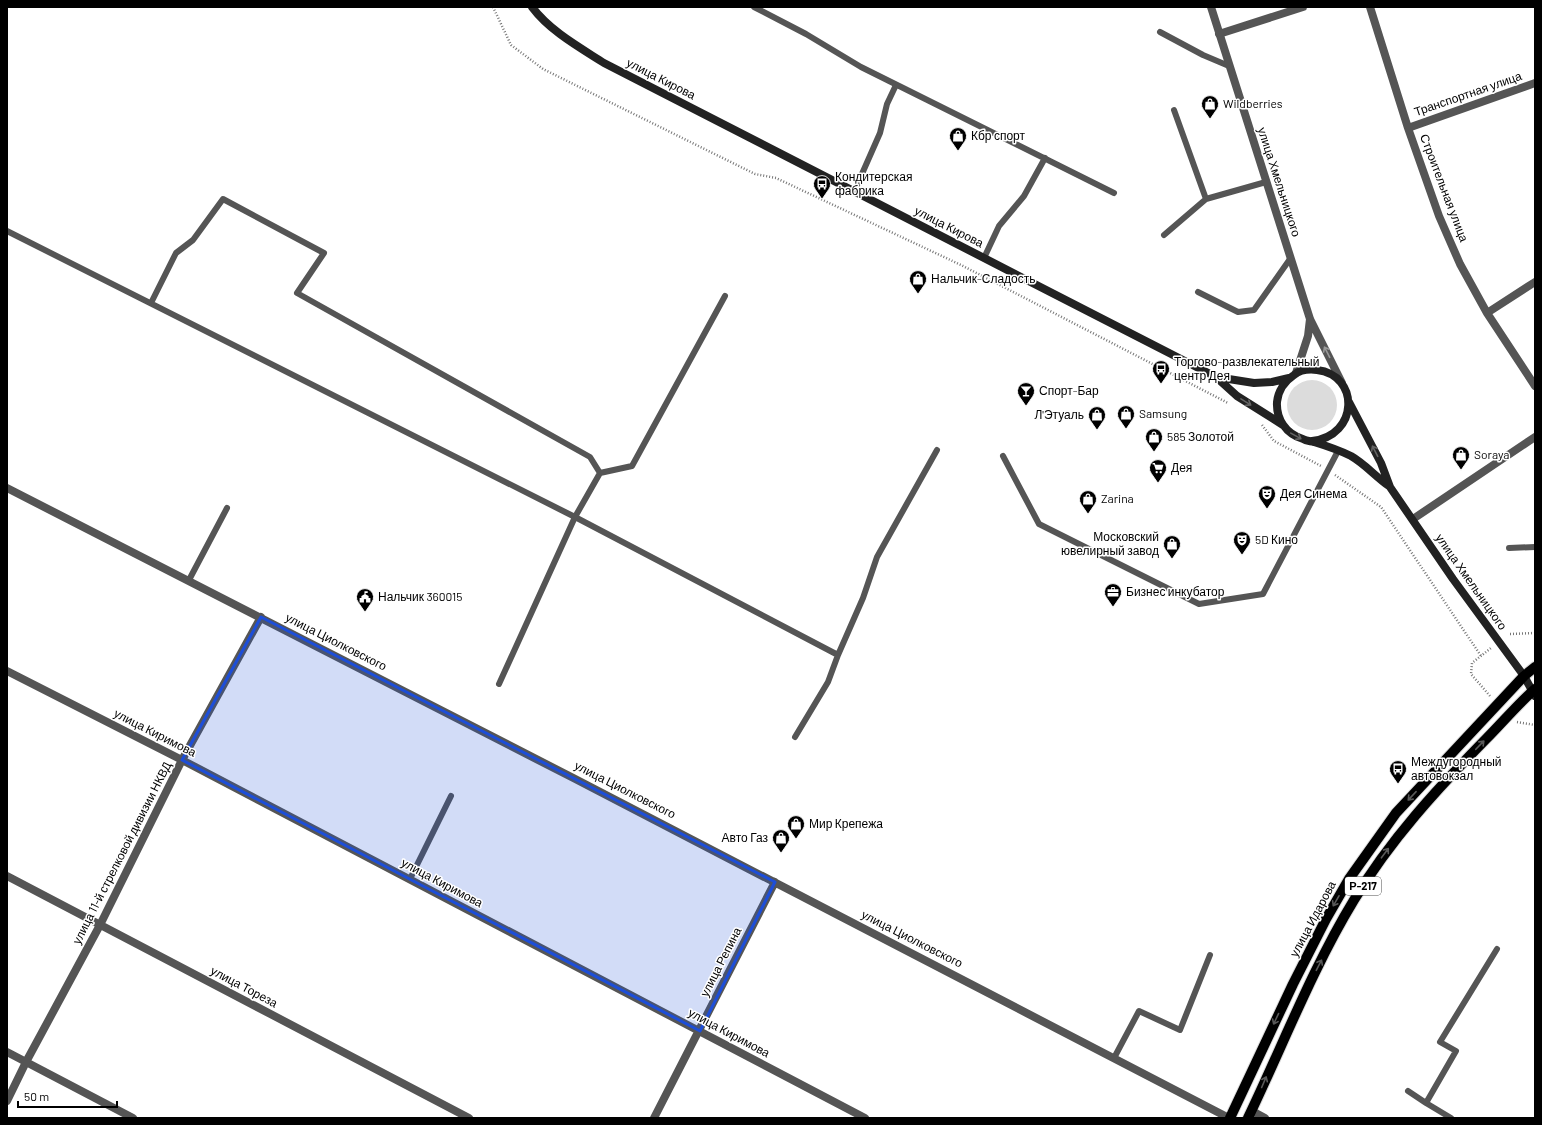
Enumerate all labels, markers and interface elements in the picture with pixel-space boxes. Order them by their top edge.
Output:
street label: улица Кирова [624,55,698,102]
street label: Транспортная улица [1412,68,1524,119]
shop icon: Wildberries [1200,94,1220,119]
place label: Wildberries [1223,96,1283,110]
street label: улица Хмельницкого [1255,125,1304,239]
shop icon: Кбр спорт [948,126,968,151]
place label: Кбр спорт [971,128,1026,143]
street label: Строительная улица [1417,132,1472,244]
place label: Кондитерская фабрика [835,169,912,198]
bus stop icon: Кондитерская фабрика [812,174,832,199]
street label: улица Кирова [912,203,986,250]
shop icon: Нальчик-Сладость [908,269,928,294]
place label: Нальчик-Сладость [931,271,1036,286]
one-way arrow [1323,346,1330,358]
place label: Торгово-развлекательный центр Дея [1174,354,1319,383]
bus stop icon: Торгово-развлекательный центр Дея [1151,359,1171,384]
bar icon: Спорт-Бар [1016,381,1036,406]
place label: Спорт-Бар [1039,383,1099,398]
one-way arrow [1240,398,1251,406]
shop icon: Samsung [1116,404,1136,429]
shop icon: Л'Этуаль [1087,405,1107,430]
place label: Samsung [1139,406,1187,420]
place label: Л'Этуаль [1034,407,1084,422]
shop icon: 585 Золотой [1144,427,1164,452]
place label: 585 Золотой [1167,429,1234,443]
one-way arrow [1290,432,1302,440]
one-way arrow [1371,445,1378,457]
shop icon: Soraya [1451,445,1471,470]
place label: Soraya [1474,447,1509,461]
supermarket icon: Дея [1148,458,1168,483]
place label: Дея [1171,460,1192,475]
theatre icon: Дея Синема [1257,484,1277,509]
place label: Дея Синема [1280,486,1348,501]
shop icon: Zarina [1078,489,1098,514]
place label: Zarina [1101,491,1134,505]
place label: Московский ювелирный завод [1061,529,1159,558]
theatre icon: 5D Кино [1232,530,1252,555]
street label: улица Хмельницкого [1433,531,1510,633]
place label: 5D Кино [1255,532,1298,546]
shop icon: Московский ювелирный завод [1162,534,1182,559]
office icon: Бизнес инкубатор [1103,582,1123,607]
place label: Бизнес инкубатор [1126,584,1225,599]
public building icon: Нальчик 360015 [355,587,375,612]
place label: Нальчик 360015 [378,589,462,603]
street label: улица Циолковского [283,610,390,674]
street label: улица Киримова [112,705,199,760]
one-way arrow [1475,740,1485,750]
place label: Междугородный автовокзал [1411,754,1502,782]
street label: улица Циолковского [572,758,679,822]
street label: улица 11-й стрелковой дивизии НКВД [69,759,174,947]
bus stop icon: Междугородный автовокзал [1388,759,1408,784]
one-way arrow [1407,791,1417,801]
shop icon: Мир Крепежа [786,814,806,839]
place label: Мир Крепежа [809,816,883,831]
shop icon: Авто Газ [771,828,791,853]
place label: Авто Газ [722,830,768,844]
one-way arrow [1381,847,1389,858]
street label: улица Киримова [399,855,486,911]
road number: Р-217 [1345,877,1381,895]
street label: улица Идарова [1286,878,1339,959]
one-way arrow [1332,896,1340,907]
street label: улица Циолковского [859,907,966,971]
street label: улица Репина [697,924,745,999]
one-way arrow [1316,959,1323,971]
street label: улица Тореза [208,963,281,1011]
street label: улица Киримова [686,1005,773,1061]
one-way arrow [1272,1013,1279,1025]
one-way arrow [1261,1077,1268,1089]
scale bar [18,1083,117,1109]
text: 50 m [24,1089,49,1103]

